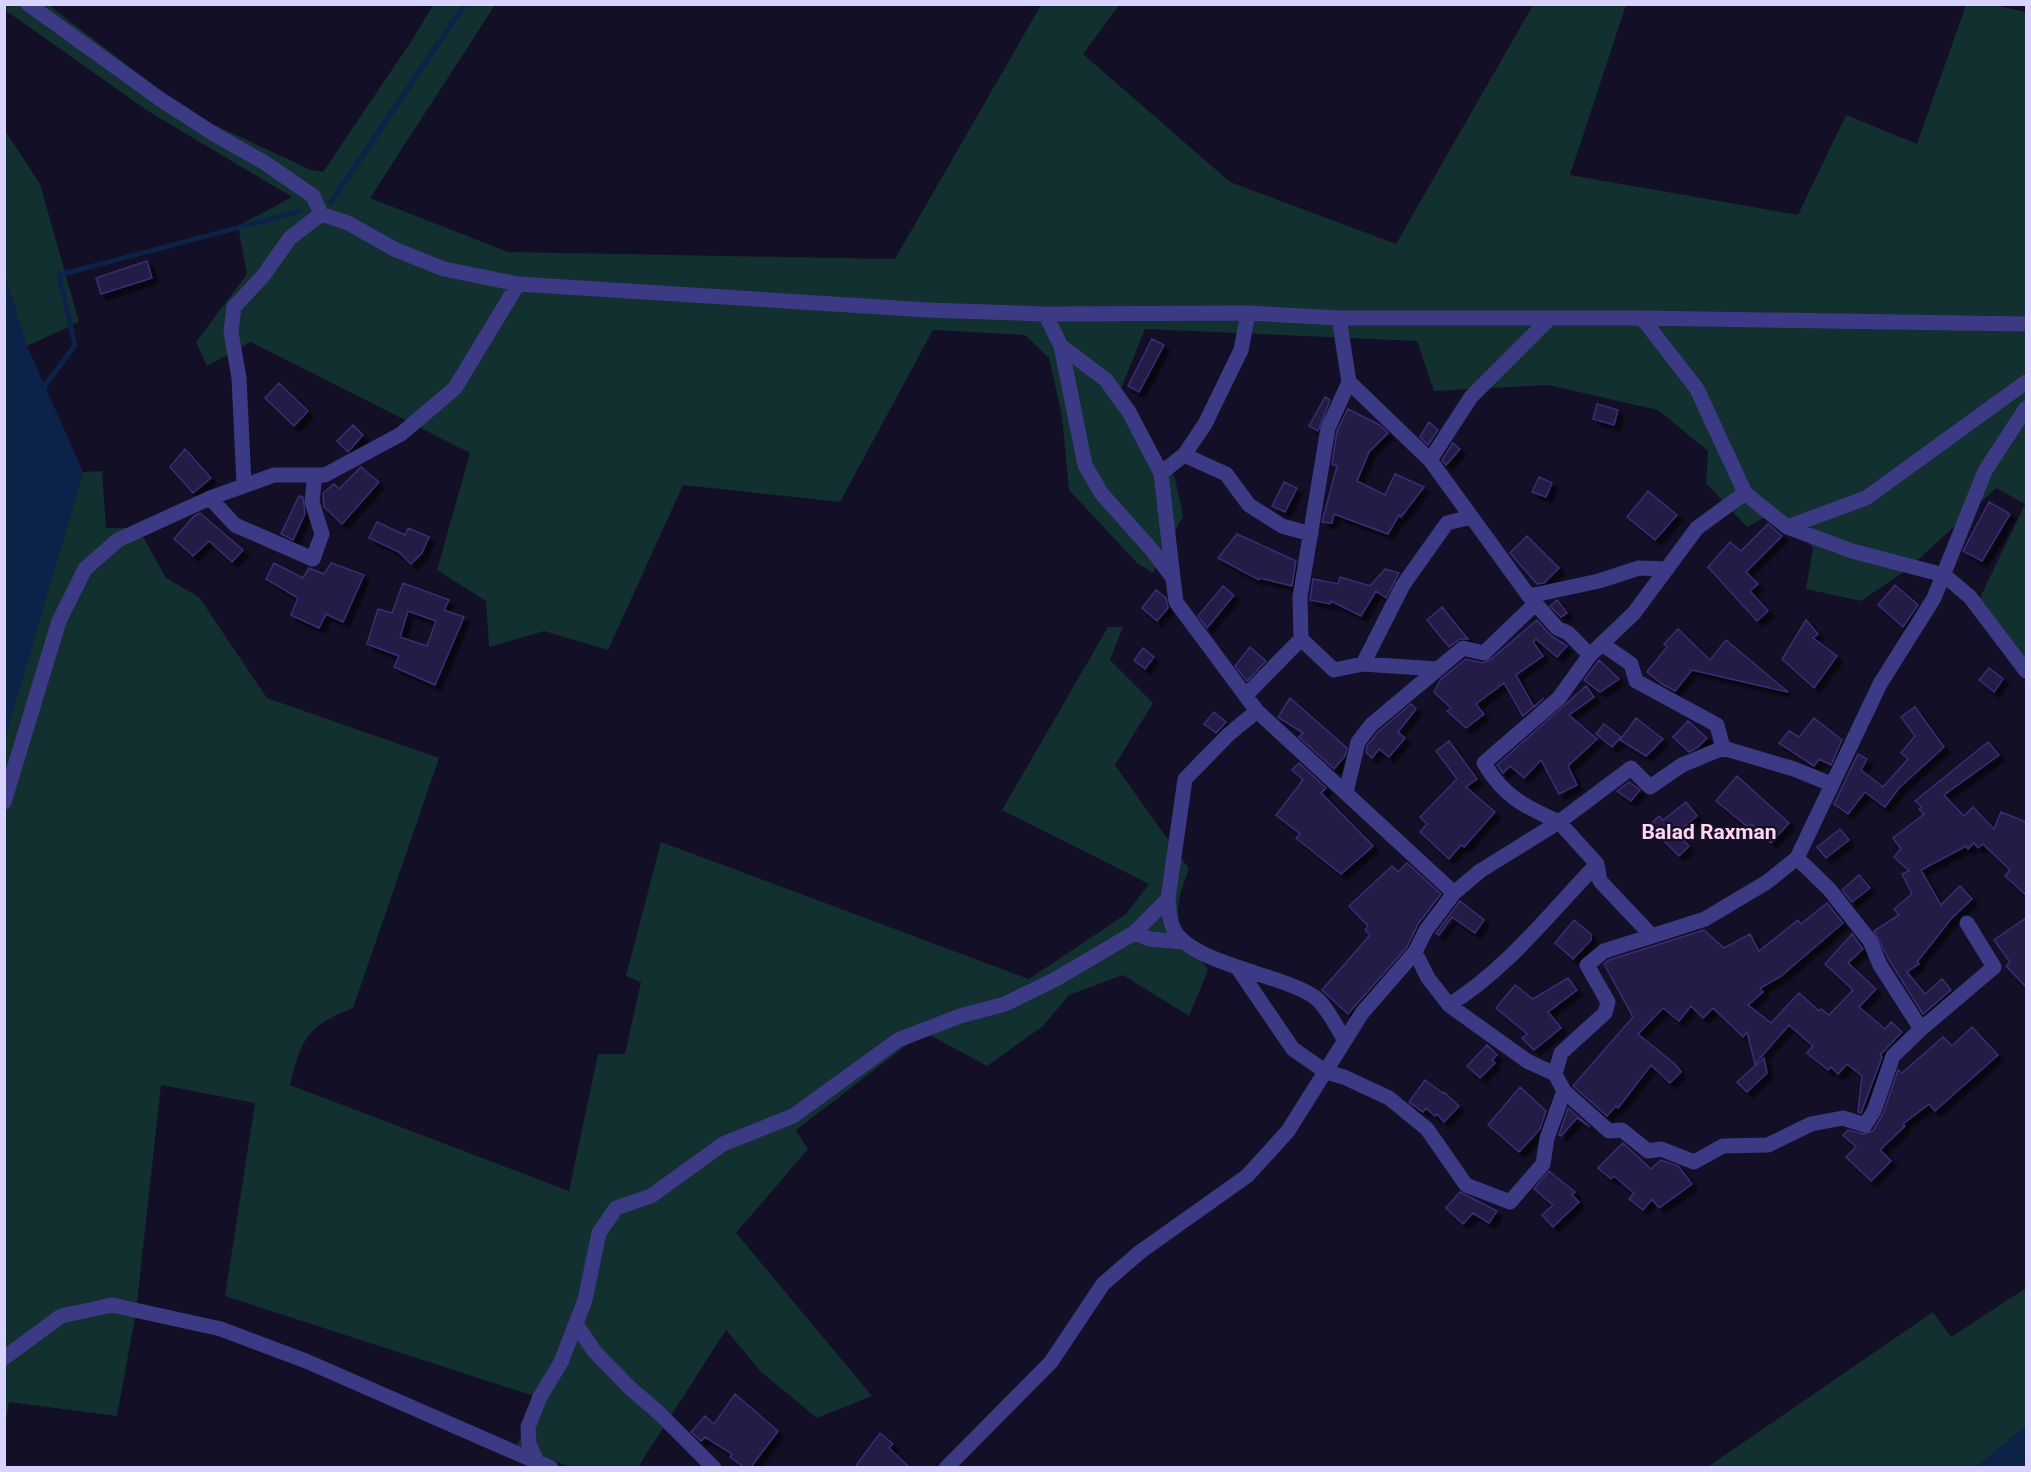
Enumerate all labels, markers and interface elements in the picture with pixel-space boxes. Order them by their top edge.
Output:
district label: Balad Raxman [1641,820,1777,844]

